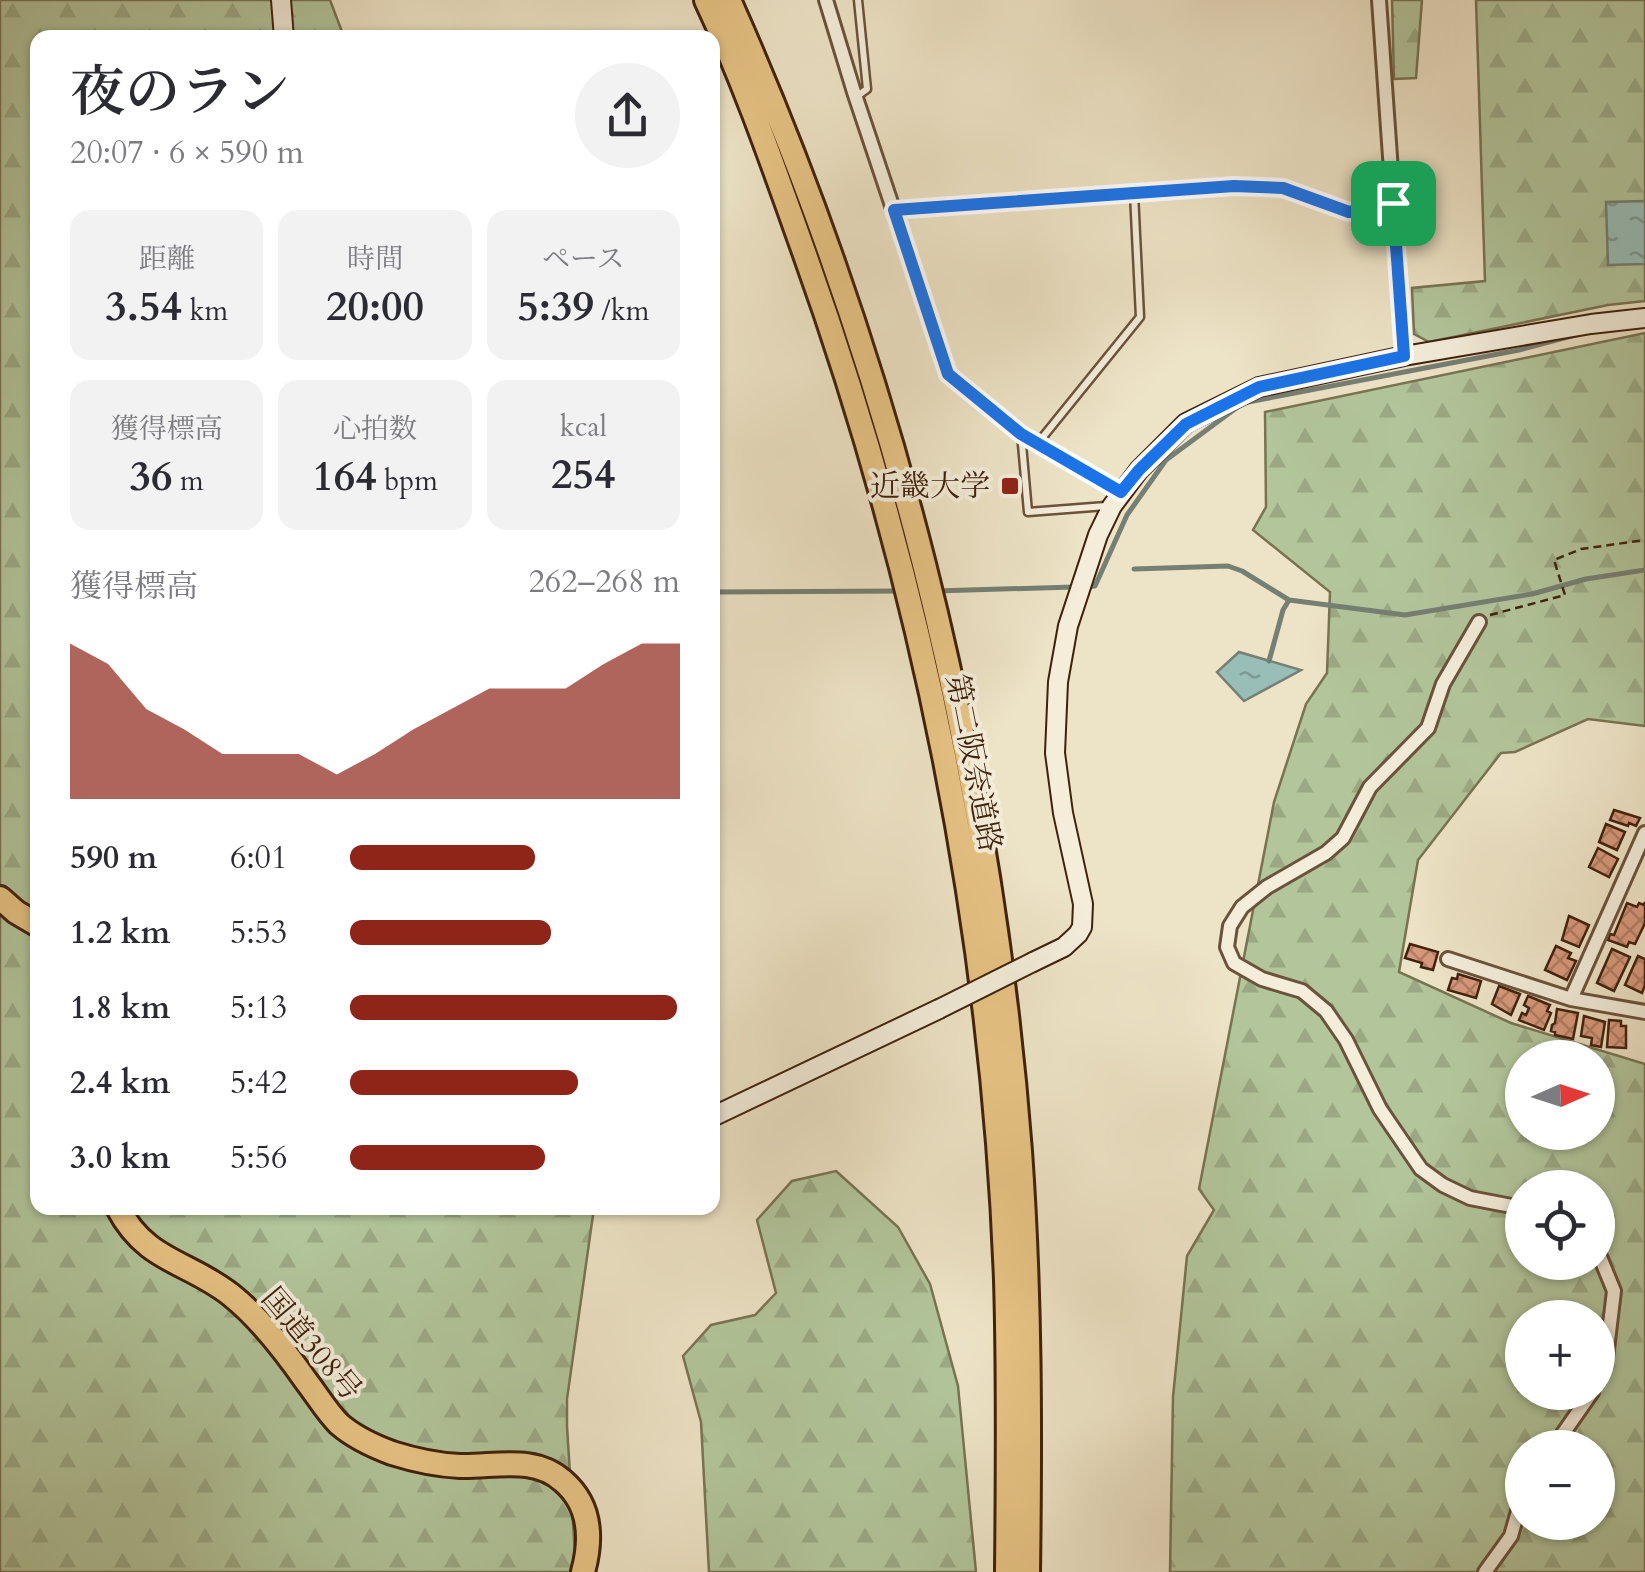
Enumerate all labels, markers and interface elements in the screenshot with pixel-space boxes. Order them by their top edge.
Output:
text: 夜のラン [70,56,290,130]
button: share [575,63,680,168]
text: 20:07 · 6 × 590 m [70,131,304,175]
pin [1351,161,1436,246]
icon: arrive [1366,176,1421,231]
text: 距離 [139,240,195,278]
text: 時間 [347,240,403,278]
text: ペース [542,240,625,278]
text: 3.54 [105,278,182,335]
text: 20:00 [326,278,424,335]
text: 5:39 [517,278,594,335]
text: km [182,292,228,330]
text: /km [594,292,649,330]
text: kcal [560,408,607,446]
text: 獲得標高 [111,410,223,448]
text: 心拍数 [333,410,417,448]
text: 254 [551,446,616,503]
text: 36 [130,448,173,505]
text: 164 [312,448,377,505]
text: m [173,462,204,500]
text: bpm [377,462,438,500]
place label: 近畿大学 [870,466,990,507]
marker: 近畿大学 [999,475,1021,497]
text: 262–268 m [528,560,680,604]
text: 獲得標高 [70,565,198,609]
street label: 第二阪奈道路 [936,671,1011,855]
text: 590 m [70,836,157,880]
text: 6:01 [230,836,287,880]
text: 1.2 km [70,911,170,955]
text: 5:53 [230,911,287,955]
text: 1.8 km [70,986,170,1030]
text: 5:13 [230,986,287,1030]
north arrow [1505,1040,1615,1150]
map controls [1505,1040,1615,1540]
text: 2.4 km [70,1061,170,1105]
text: 5:42 [230,1061,287,1105]
text: 3.0 km [70,1136,170,1180]
text: 5:56 [230,1136,287,1180]
button: locate [1505,1170,1615,1280]
street label: 国道308号 [252,1279,371,1410]
button: + [1505,1300,1615,1410]
button: − [1505,1430,1615,1540]

